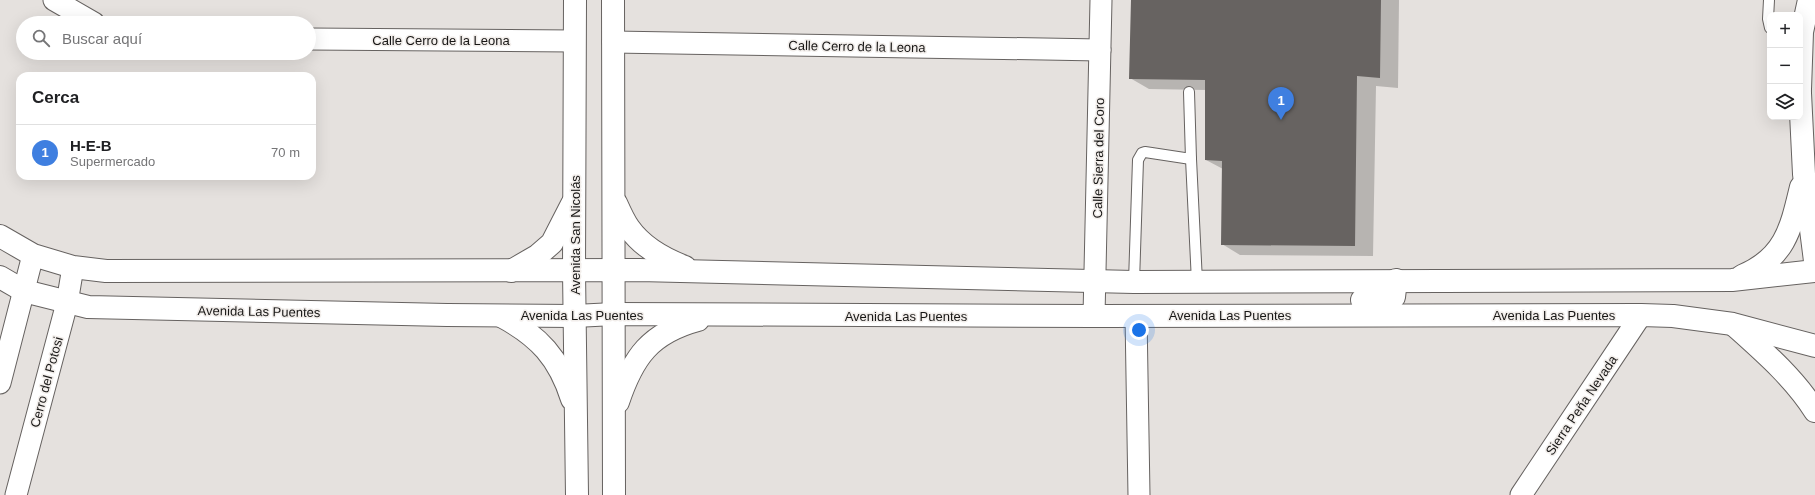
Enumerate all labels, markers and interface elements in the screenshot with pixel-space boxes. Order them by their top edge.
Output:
map controls [1767,12,1803,120]
button: + [1767,12,1803,48]
search box [16,16,316,60]
icon: search [30,27,52,49]
text: Buscar aquí [62,30,142,47]
street label: Calle Cerro de la Leona [372,33,510,48]
street label: Calle Cerro de la Leona [788,38,927,55]
button: − [1767,48,1803,84]
button: layers [1767,84,1803,120]
pin: 1 [1268,87,1294,120]
text: Cerca [32,88,79,107]
street label: Calle Sierra del Coro [1090,98,1107,218]
text: H-E-B [70,137,112,154]
text: 1 [41,145,49,160]
text: 70 m [271,145,300,160]
text: Supermercado [70,154,155,169]
street label: Avenida San Nicolás [568,175,583,295]
street label: Avenida Las Puentes [198,303,321,320]
street label: Avenida Las Puentes [521,308,644,323]
street label: Avenida Las Puentes [1169,308,1292,323]
street label: Avenida Las Puentes [1493,308,1616,323]
street label: Avenida Las Puentes [845,309,968,324]
your location [1129,320,1149,340]
street label: Cerro del Potosi [27,335,66,429]
street label: Sierra Peña Nevada [1542,352,1621,458]

